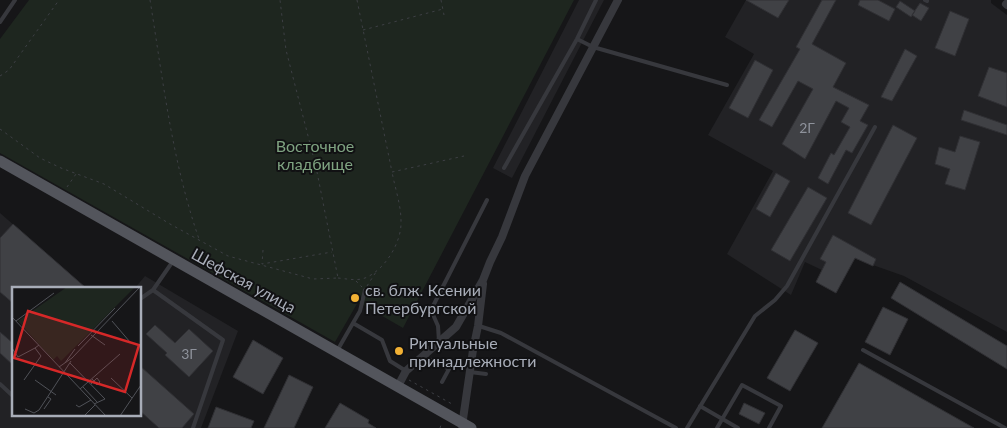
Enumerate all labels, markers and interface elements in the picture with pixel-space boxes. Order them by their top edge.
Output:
house number: 2Г [799,119,815,136]
park label: Восточное кладбище [276,136,354,173]
street label: Шефская улица [189,244,299,316]
place label: св. блж. Ксении Петербургской [365,280,481,317]
inset map [12,287,141,416]
marker: св. блж. Ксении Петербургской [349,292,361,304]
place label: Ритуальные принадлежности [409,333,536,370]
house number: 3Г [181,345,197,362]
marker: Ритуальные принадлежности [393,345,405,357]

